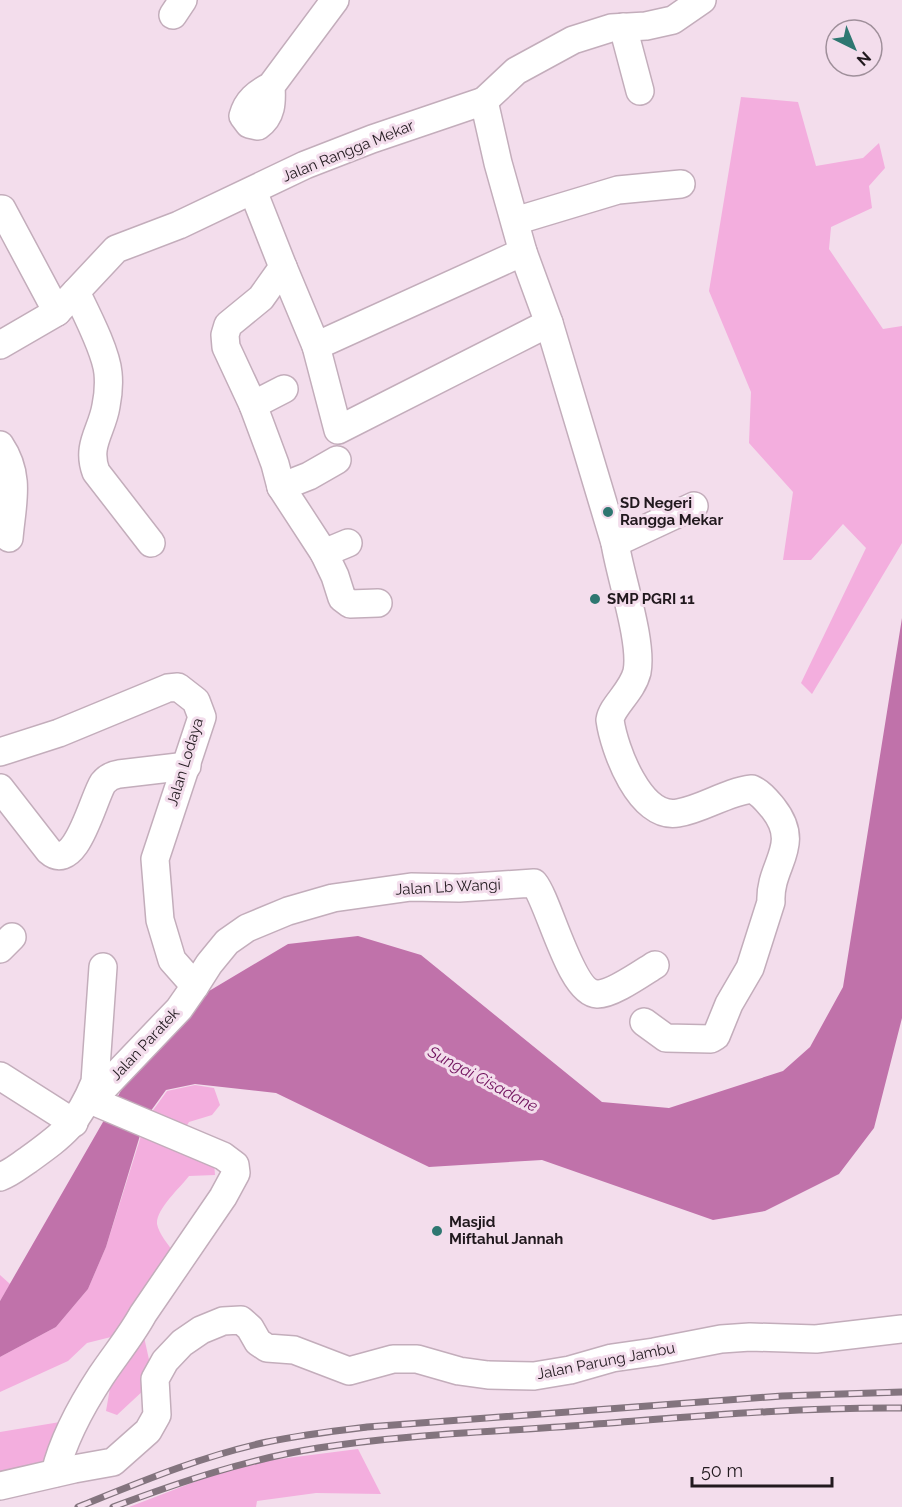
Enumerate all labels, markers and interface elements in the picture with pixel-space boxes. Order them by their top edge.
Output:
north arrow [824,18,884,78]
text: N [853,47,875,70]
street label: Jalan Rangga Mekar [280,116,417,186]
place label: SD Negeri Rangga Mekar [620,494,723,529]
marker: SD Negeri Rangga Mekar [601,505,615,519]
place label: SMP PGRI 11 [607,590,695,608]
marker: SMP PGRI 11 [588,592,602,606]
street label: Jalan Lodaya [163,716,207,808]
street label: Jalan Lb Wangi [395,875,501,899]
street label: Jalan Paratek [107,1004,183,1084]
water label: Sungai Cisadane [424,1042,541,1116]
place label: Masjid Miftahul Jannah [449,1213,563,1248]
marker: Masjid Miftahul Jannah [430,1224,444,1238]
street label: Jalan Parung Jambu [535,1339,677,1383]
scale bar [692,1450,832,1488]
text: 50 m [701,1460,743,1481]

